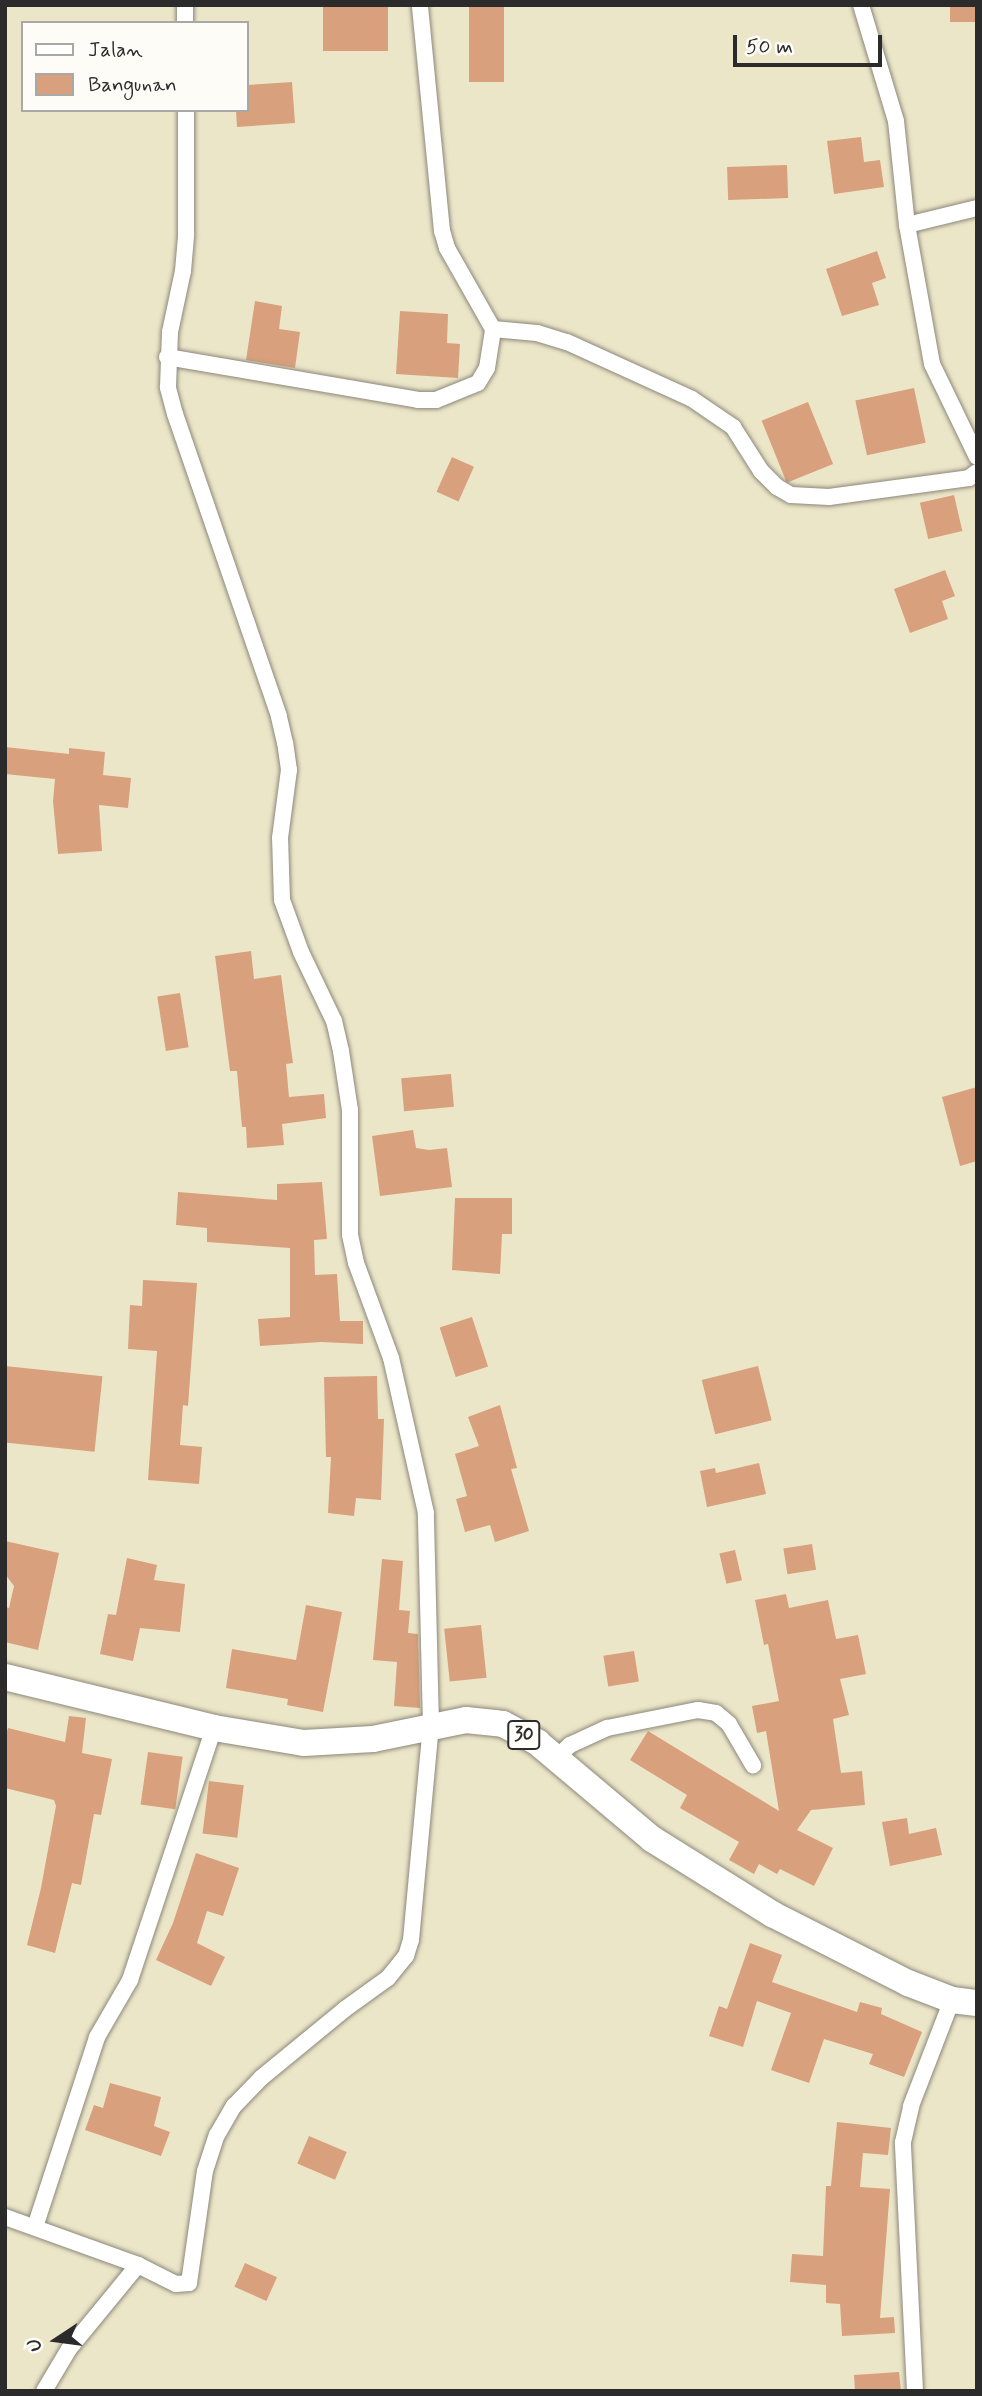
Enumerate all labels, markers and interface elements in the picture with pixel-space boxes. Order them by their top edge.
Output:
legend [21,21,248,112]
scale bar [737,21,886,65]
text: 50 m [746,33,793,61]
text: Jalan [88,36,143,64]
text: Bangunan [88,71,177,99]
road number: 30 [506,1720,542,1750]
north arrow [21,2305,91,2375]
text: U [21,2336,49,2354]

